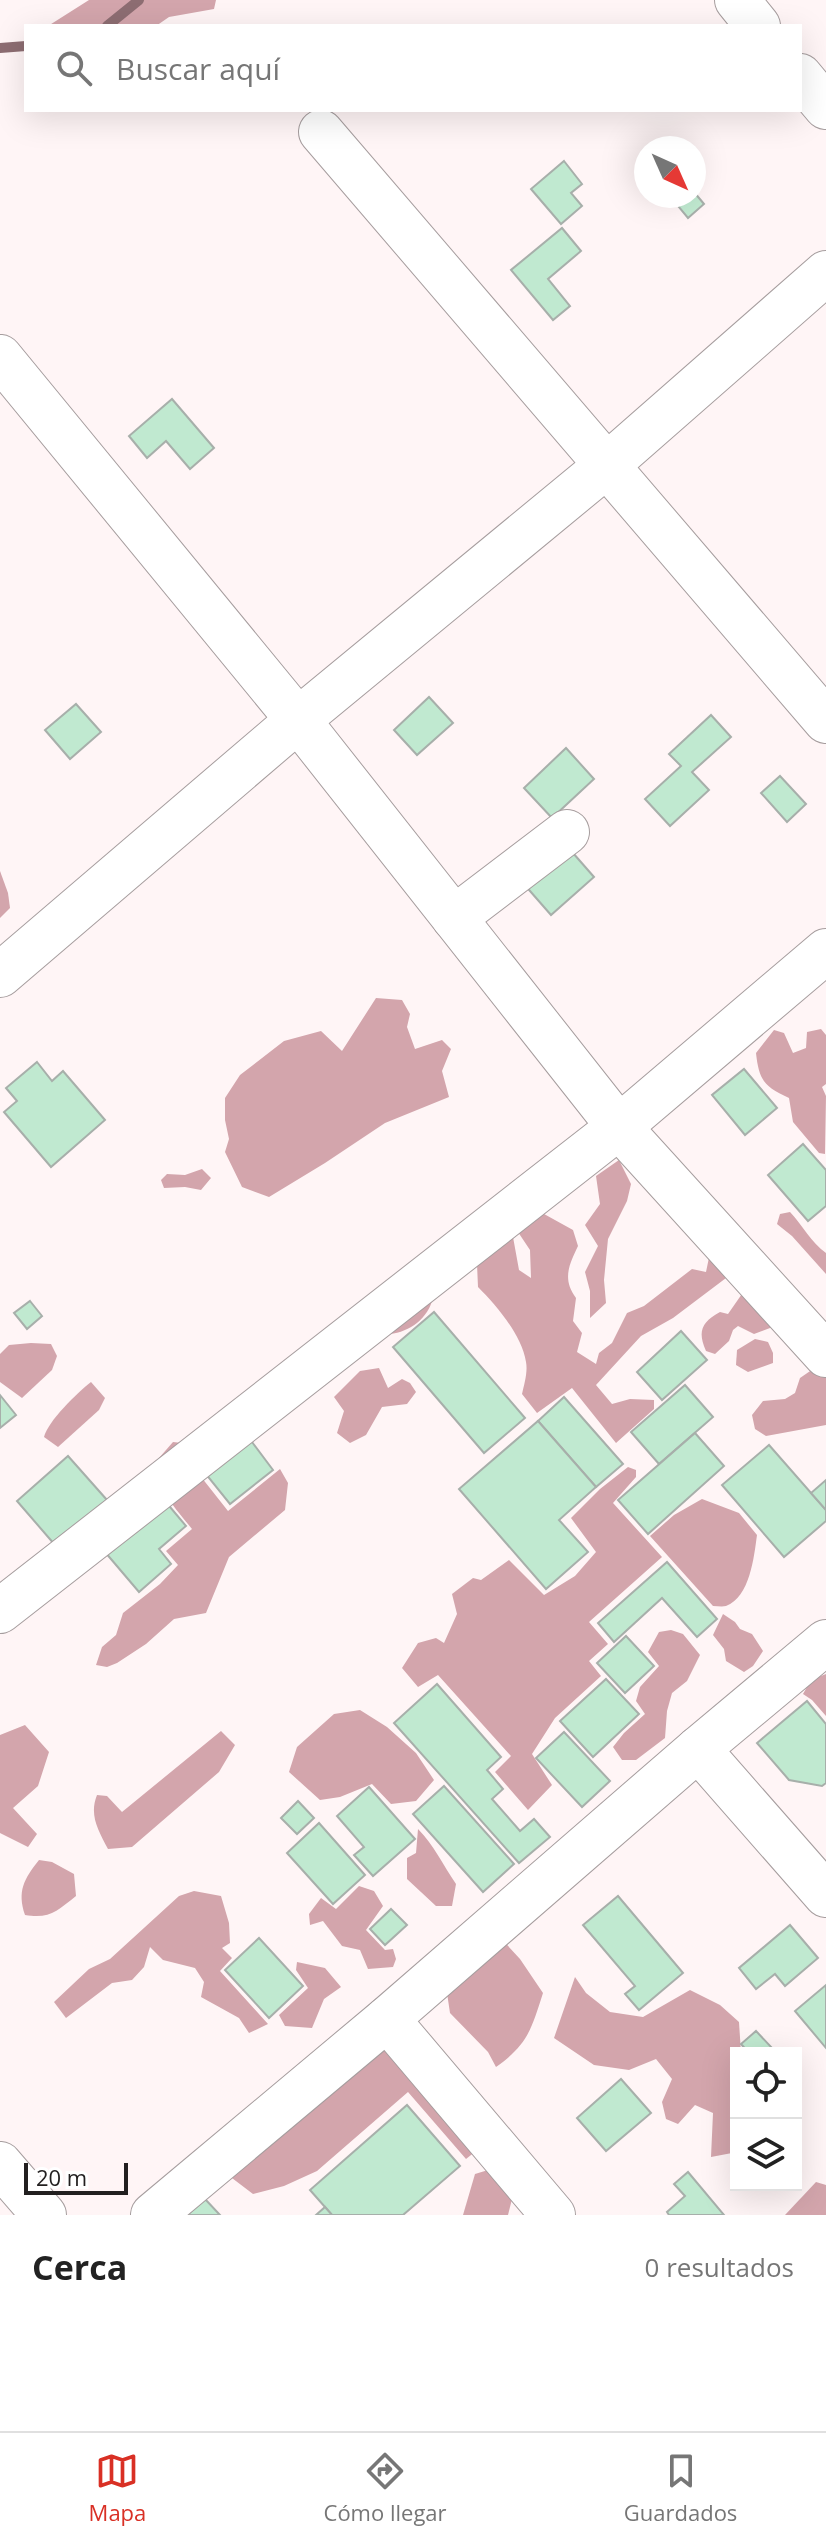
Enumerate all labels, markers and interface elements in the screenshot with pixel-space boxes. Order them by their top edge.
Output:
search box [24,24,802,112]
icon: search [52,46,96,90]
text: Buscar aquí [116,48,280,89]
north arrow [634,136,706,208]
map controls [730,2047,802,2191]
button: locate [730,2047,802,2119]
button: layers [730,2119,802,2191]
scale bar [24,2159,128,2195]
text: 20 m [36,2162,87,2192]
text: Cerca [32,2244,127,2290]
text: 0 resultados [645,2249,794,2285]
tab: Mapa [89,2449,146,2527]
tab: Cómo llegar [324,2449,447,2527]
tab: Guardados [624,2449,737,2527]

